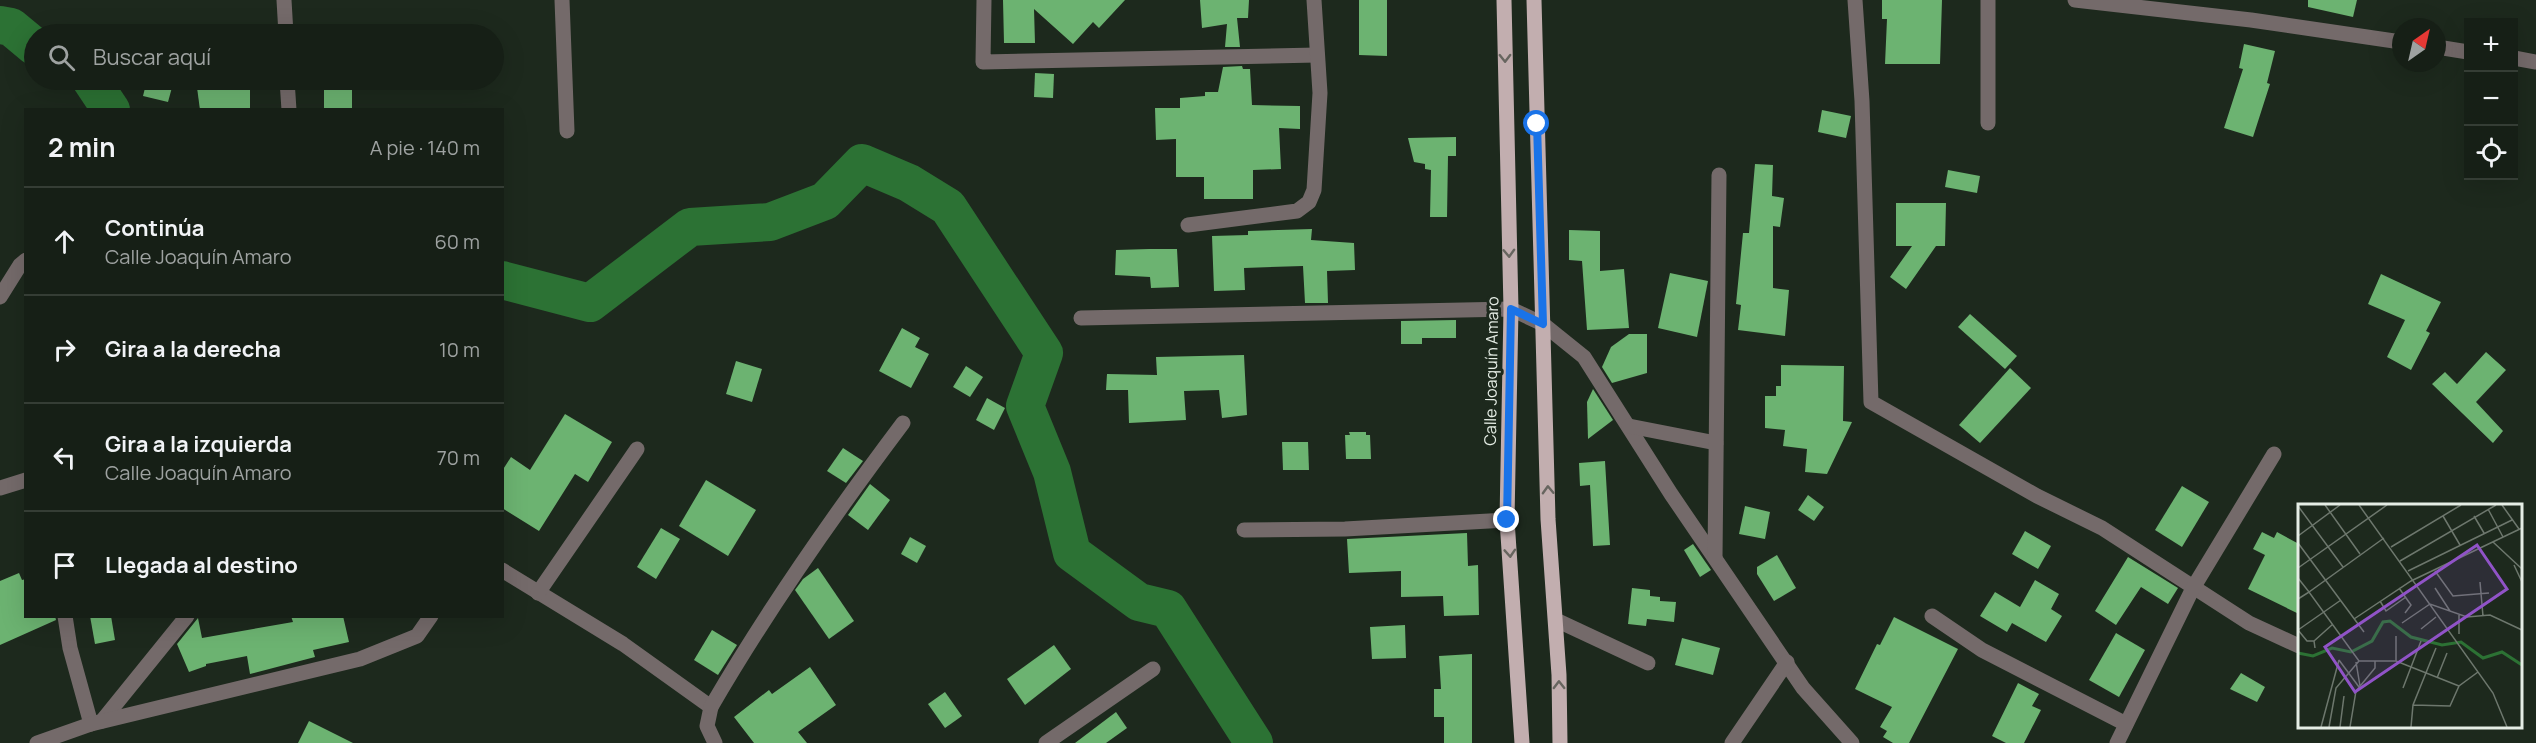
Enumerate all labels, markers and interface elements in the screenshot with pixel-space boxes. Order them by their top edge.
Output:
north arrow [2392,18,2446,72]
map controls [2464,18,2518,180]
button: + [2464,18,2518,72]
search box [24,24,504,90]
icon: search [45,41,78,74]
text: Buscar aquí [93,42,211,72]
one-way arrow [1499,54,1511,63]
button: − [2464,72,2518,126]
route start [1523,110,1549,136]
button: locate [2464,126,2518,180]
text: 2 min [48,129,116,165]
text: A pie · 140 m [370,134,480,161]
text: Continúa [105,213,205,243]
icon: ahead [48,225,81,258]
text: 60 m [434,228,480,255]
text: Calle Joaquín Amaro [105,243,292,270]
one-way arrow [1503,249,1516,258]
street label: Calle Joaquín Amaro [1479,296,1503,446]
icon: right [48,333,81,366]
text: Gira a la derecha [105,334,281,364]
text: 10 m [439,336,480,363]
text: Gira a la izquierda [105,429,292,459]
icon: left [48,441,81,474]
text: 70 m [437,444,480,471]
text: Calle Joaquín Amaro [105,459,292,486]
one-way arrow [1541,485,1554,494]
inset map [2298,504,2521,728]
route end [1493,506,1519,532]
icon: arrive [48,549,81,582]
one-way arrow [1503,549,1516,558]
text: Llegada al destino [105,550,298,580]
one-way arrow [1553,680,1565,689]

